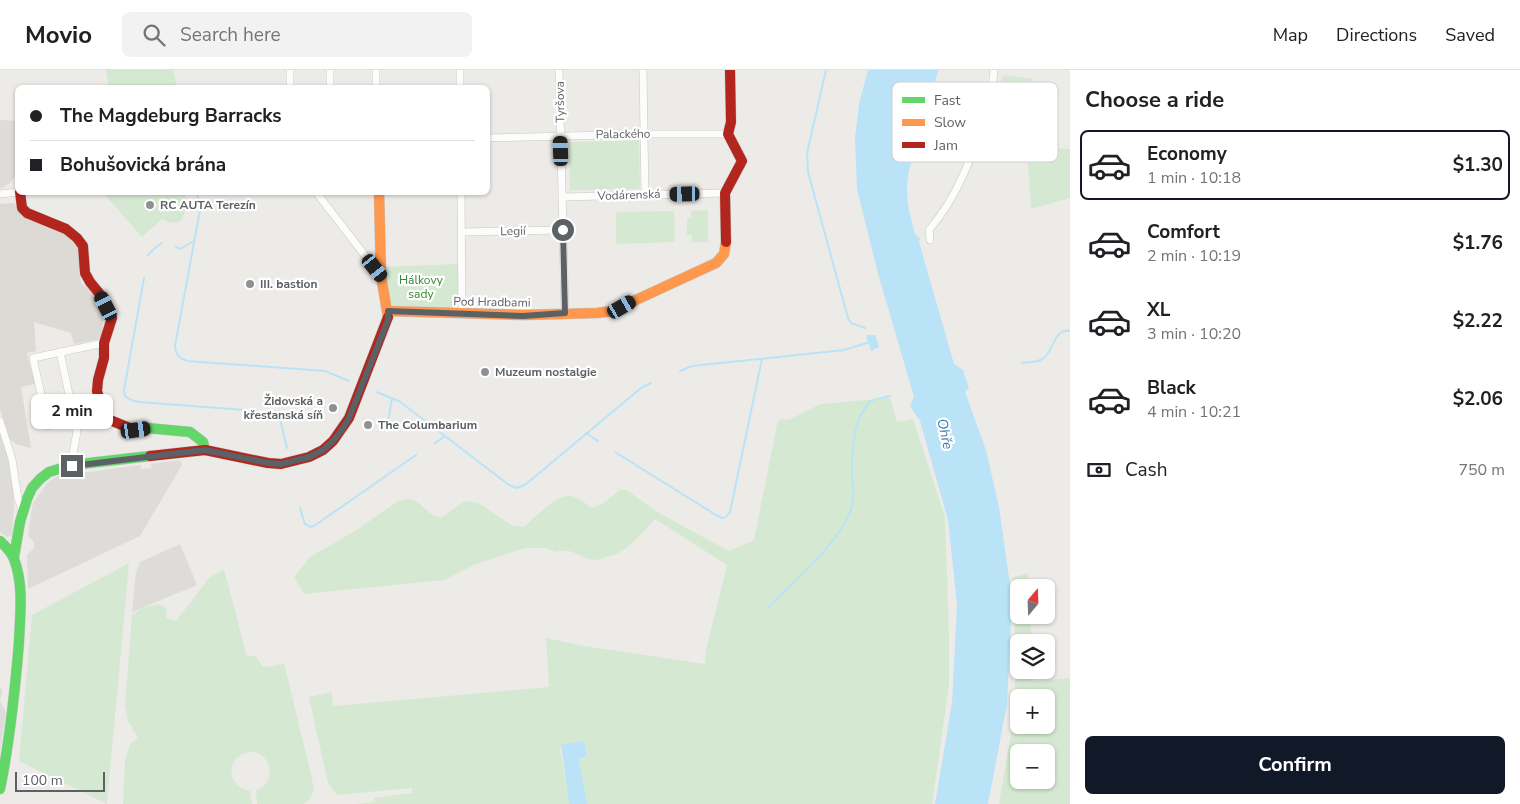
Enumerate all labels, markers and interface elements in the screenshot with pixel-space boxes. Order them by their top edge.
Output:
search box [122,12,472,57]
text: Movio [25,19,92,51]
icon: search [140,21,168,49]
text: Search here [180,22,281,48]
text: Map [1273,23,1308,47]
text: Directions [1336,23,1417,47]
text: Saved [1445,23,1495,47]
street label: Tyršova [552,81,568,123]
legend [892,82,1058,162]
text: Choose a ride [1085,85,1224,115]
text: Fast [934,91,960,110]
text: The Magdeburg Barracks [60,103,282,129]
text: Slow [934,113,966,132]
street label: Palackého [595,126,651,142]
car [552,136,569,166]
text: Jam [933,136,958,155]
text: Economy [1147,141,1227,167]
icon: car [1087,143,1132,188]
text: Bohušovická brána [60,152,226,178]
text: $1.30 [1453,152,1503,178]
text: 1 min · 10:18 [1147,167,1241,189]
street label: Vodárenská [596,186,661,204]
car [669,186,700,202]
place label: RC AUTA Terezín [160,197,256,213]
marker: RC AUTA Terezín [144,199,156,211]
route start [552,219,574,241]
text: Comfort [1147,219,1220,245]
icon: car [1087,221,1132,266]
street label: Legií [500,223,527,239]
text: $1.76 [1453,230,1503,256]
text: 2 min · 10:19 [1147,245,1241,267]
car [359,252,390,284]
park label: Hálkovy sady [399,272,444,302]
place label: III. bastion [260,276,318,292]
marker: III. bastion [244,278,256,290]
car [92,289,119,323]
street label: Pod Hradbami [453,293,531,311]
car [605,293,638,321]
text: XL [1147,297,1170,323]
icon: car [1087,299,1132,344]
text: $2.22 [1453,308,1503,334]
text: 3 min · 10:20 [1147,323,1241,345]
place label: Muzeum nostalgie [495,364,597,380]
marker: Muzeum nostalgie [479,366,491,378]
text: Black [1147,375,1196,401]
icon: car [1087,377,1132,422]
text: $2.06 [1453,386,1503,412]
place label: Židovská a křesťanská síň [243,393,323,423]
callout: 2 min [31,394,113,428]
text: 2 min [51,400,93,422]
text: 4 min · 10:21 [1147,401,1241,423]
marker: Židovská a křesťanská síň [327,402,339,414]
place label: The Columbarium [378,417,477,433]
water label: Ohře [932,417,958,452]
marker: The Columbarium [362,419,374,431]
car [120,420,151,440]
route end [61,455,83,477]
icon: cash [1085,456,1113,484]
text: Cash [1125,457,1167,483]
text: 750 m [1458,459,1505,481]
north arrow [1010,579,1055,624]
map controls [1010,579,1055,789]
button: layers [1010,634,1055,679]
button: + [1010,689,1055,734]
button: Confirm [1085,736,1505,794]
button: − [1010,744,1055,789]
scale bar [15,769,105,792]
text: 100 m [22,771,63,790]

